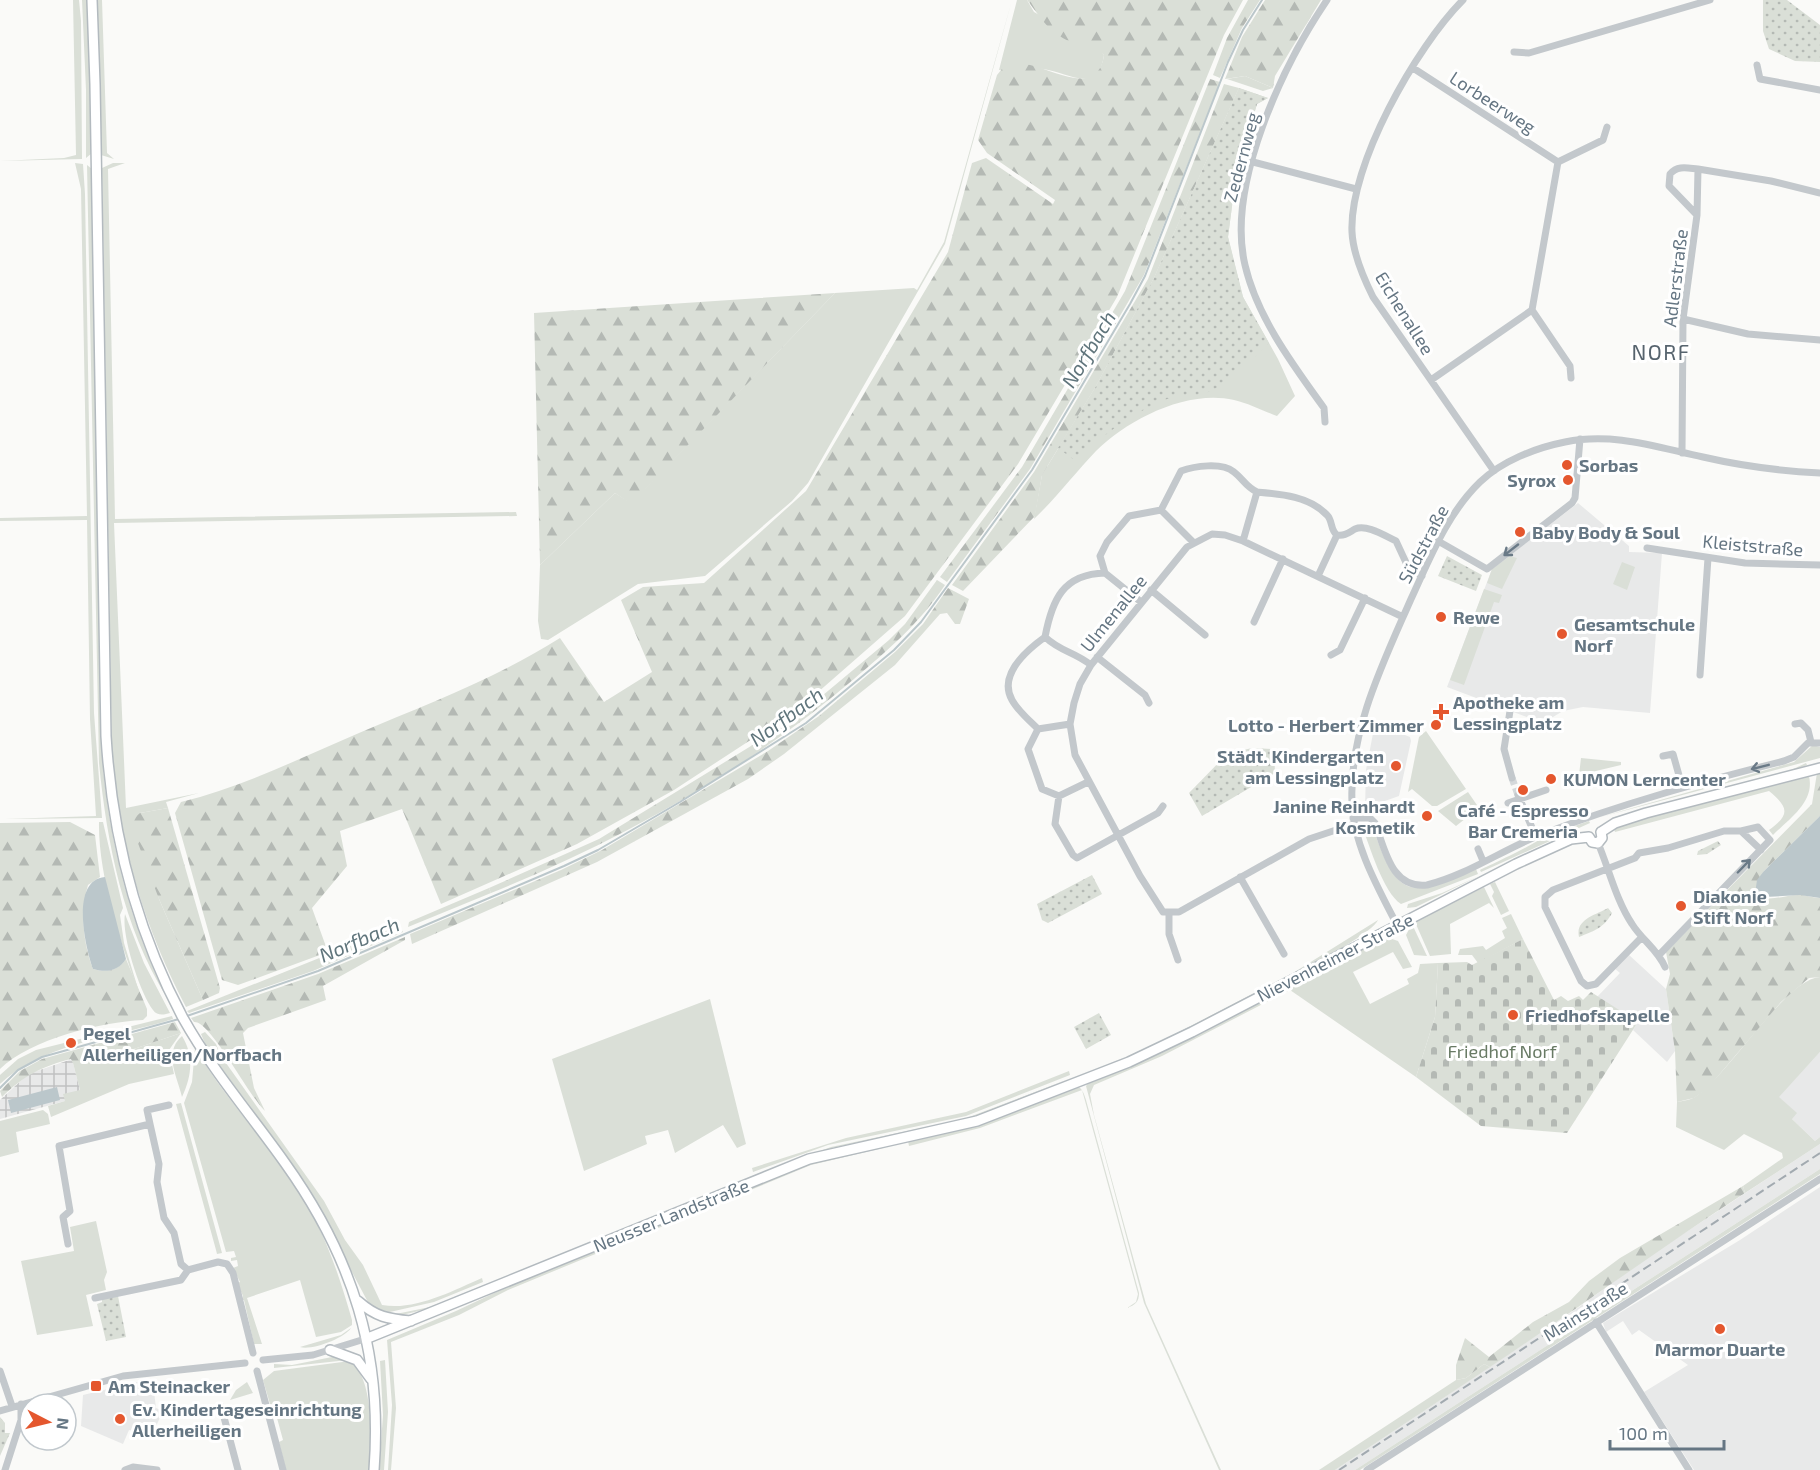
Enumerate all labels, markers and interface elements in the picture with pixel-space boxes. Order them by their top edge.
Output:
street label: Lorbeerweg [1446,66,1540,138]
street label: Zedernweg [1218,110,1264,204]
street label: Adlerstraße [1658,228,1692,328]
street label: Eichenallee [1371,267,1439,359]
water label: Norfbach [1056,306,1120,392]
district label: NORF [1631,339,1691,364]
place label: Sorbas [1579,454,1638,476]
marker: Sorbas [1560,458,1574,472]
place label: Syrox [1507,469,1557,491]
marker: Syrox [1561,473,1575,487]
street label: Südstraße [1393,501,1453,587]
place label: Baby Body & Soul [1532,521,1680,543]
marker: Baby Body & Soul [1513,525,1527,539]
street label: Kleiststraße [1702,530,1804,560]
one-way arrow [1503,544,1519,557]
street label: Ulmenallee [1075,570,1151,656]
place label: Rewe [1453,606,1500,628]
marker: Rewe [1434,610,1448,624]
place label: Gesamtschule Norf [1574,613,1695,656]
marker: Gesamtschule Norf [1555,627,1569,641]
water label: Norfbach [745,681,827,751]
place label: Apotheke am Lessingplatz [1453,691,1564,734]
marker: Apotheke am Lessingplatz [1434,705,1448,719]
place label: Lotto - Herbert Zimmer [1228,714,1424,736]
marker: Lotto - Herbert Zimmer [1429,718,1443,732]
place label: Städt. Kindergarten am Lessingplatz [1217,745,1384,788]
marker: Städt. Kindergarten am Lessingplatz [1389,759,1403,773]
one-way arrow [1750,762,1769,774]
place label: KUMON Lerncenter [1563,768,1726,790]
marker: KUMON Lerncenter [1544,772,1558,786]
marker: Café - Espresso Bar Cremeria [1516,783,1530,797]
place label: Janine Reinhardt Kosmetik [1273,795,1416,838]
place label: Café - Espresso Bar Cremeria [1457,799,1589,842]
marker: Janine Reinhardt Kosmetik [1420,809,1434,823]
one-way arrow [1737,859,1752,874]
place label: Diakonie Stift Norf [1693,885,1774,928]
marker: Diakonie Stift Norf [1674,899,1688,913]
street label: Nievenheimer Straße [1253,908,1417,1006]
water label: Norfbach [315,911,403,967]
place label: Friedhofskapelle [1525,1004,1670,1026]
marker: Friedhofskapelle [1506,1008,1520,1022]
place label: Pegel Allerheiligen/Norfbach [83,1022,282,1065]
marker: Pegel Allerheiligen/Norfbach [64,1036,78,1050]
park label: Friedhof Norf [1447,1040,1558,1062]
street label: Neusser Landstraße [590,1174,752,1256]
street label: Mainstraße [1539,1276,1631,1346]
marker: Marmor Duarte [1713,1322,1727,1336]
place label: Marmor Duarte [1655,1338,1785,1360]
place label: Am Steinacker [108,1375,231,1397]
marker: Am Steinacker [89,1379,103,1393]
north arrow [18,1392,78,1452]
place label: Ev. Kindertageseinrichtung Allerheiligen [132,1398,362,1441]
marker: Ev. Kindertageseinrichtung Allerheiligen [113,1412,127,1426]
scale bar [1610,1413,1724,1451]
text: N [53,1417,74,1431]
text: 100 m [1619,1422,1668,1444]

